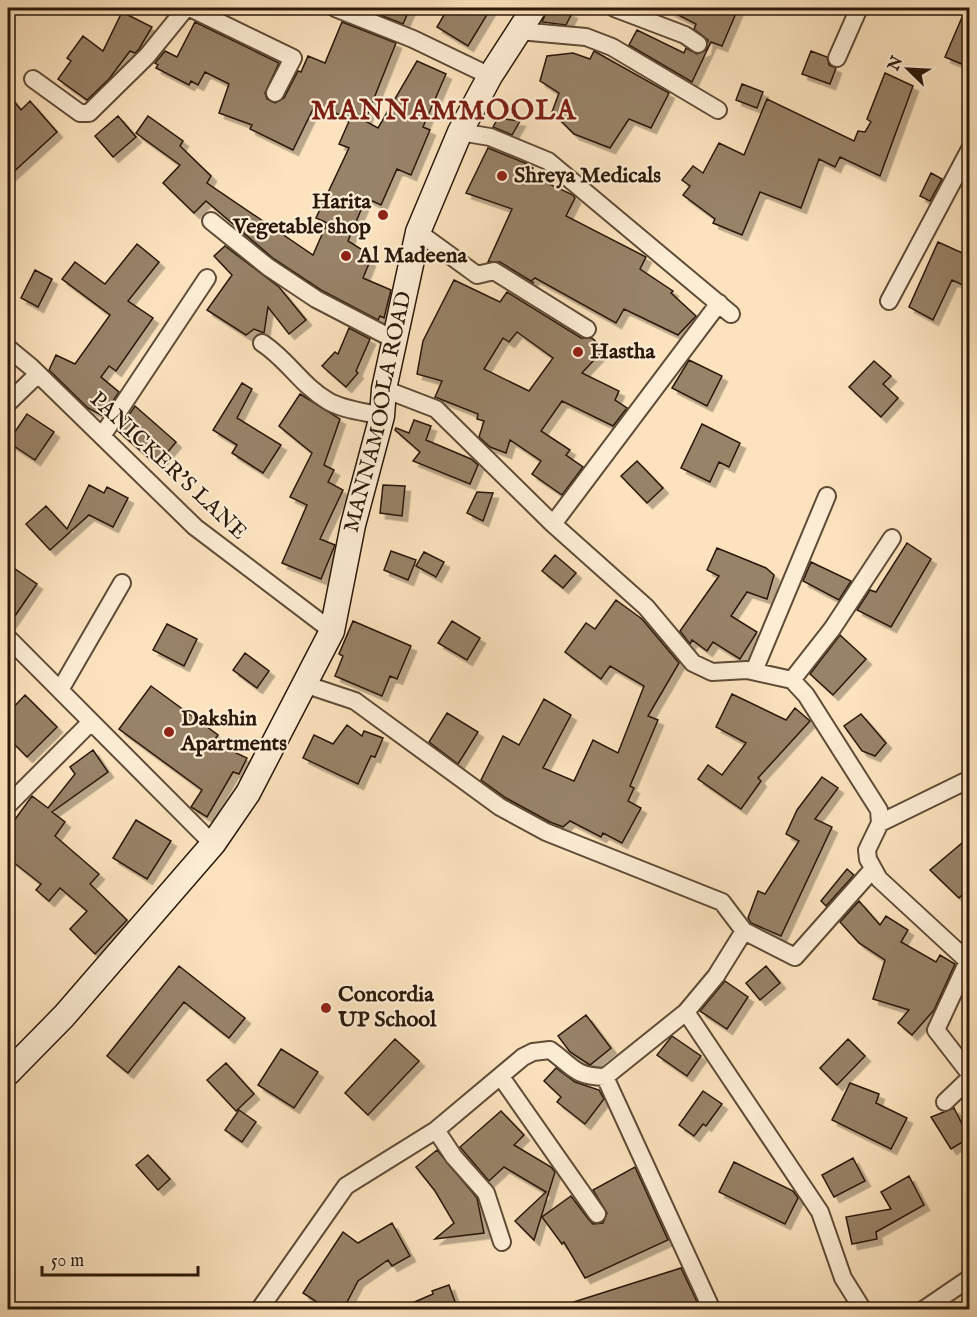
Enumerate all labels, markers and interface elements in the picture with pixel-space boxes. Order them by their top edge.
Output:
north arrow [878,39,938,99]
text: N [884,53,908,75]
district label: MANNAMMOOLA [311,94,577,129]
place label: Shreya Medicals [514,162,661,190]
marker: Shreya Medicals [495,169,509,183]
place label: Harita Vegetable shop [232,188,371,241]
marker: Harita Vegetable shop [376,208,390,222]
place label: Al Madeena [357,242,468,270]
marker: Al Madeena [339,249,353,263]
street label: MANNAMOOLA ROAD [338,289,419,536]
place label: Hastha [590,338,655,366]
marker: Hastha [571,345,585,359]
street label: PANICKER'S LANE [83,386,253,546]
place label: Dakshin Apartments [180,705,287,758]
marker: Dakshin Apartments [162,725,176,739]
place label: Concordia UP School [337,981,437,1034]
marker: Concordia UP School [319,1001,333,1015]
scale bar [42,1239,198,1277]
text: 50 m [51,1250,84,1273]

